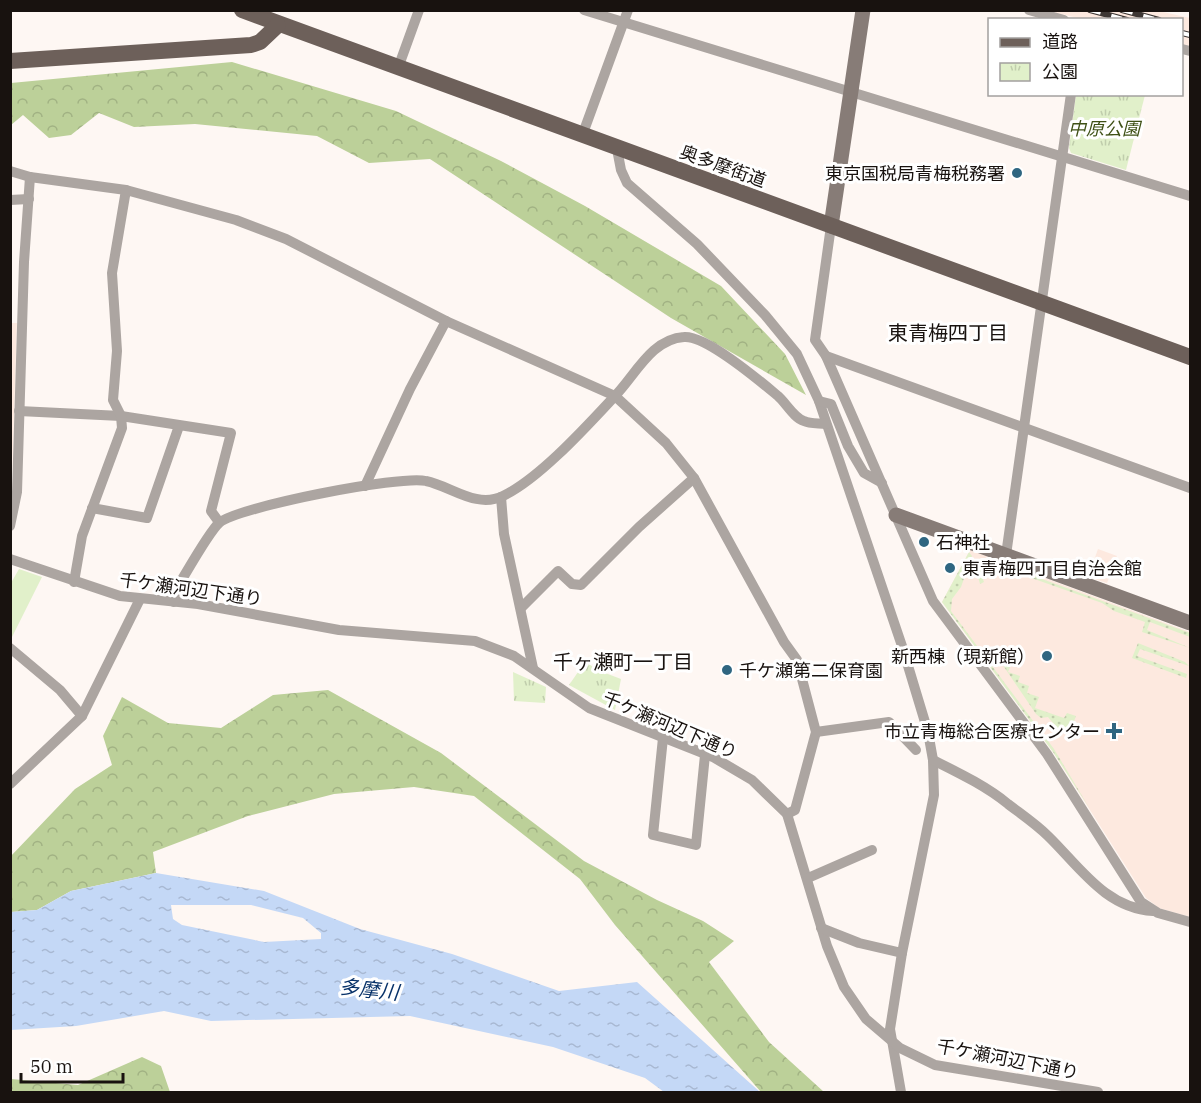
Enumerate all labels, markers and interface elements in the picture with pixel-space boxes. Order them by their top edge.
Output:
legend [988,18,1183,96]
text: 道路 [1042,30,1078,53]
text: 公園 [1042,60,1078,83]
park label: 中原公園 [1068,117,1143,140]
street label: 奥多摩街道 [677,140,769,192]
place label: 東京国税局青梅税務署 [825,162,1005,185]
marker: 東京国税局青梅税務署 [1010,166,1024,180]
district label: 東青梅四丁目 [888,319,1008,346]
place label: 石神社 [936,531,990,554]
marker: 石神社 [917,535,931,549]
place label: 東青梅四丁目自治会館 [962,557,1142,580]
marker: 東青梅四丁目自治会館 [943,561,957,575]
street label: 千ケ瀬河辺下通り [118,568,264,610]
place label: 新西棟（現新館） [891,645,1035,668]
district label: 千ヶ瀬町一丁目 [553,648,693,675]
marker: 新西棟（現新館） [1040,649,1054,663]
place label: 千ケ瀬第二保育園 [739,659,883,682]
marker: 千ケ瀬第二保育園 [720,663,734,677]
street label: 千ケ瀬河辺下通り [599,686,741,764]
place label: 市立青梅総合医療センター [884,720,1100,743]
marker: 市立青梅総合医療センター [1105,722,1123,740]
water label: 多摩川 [338,972,402,1006]
street label: 千ケ瀬河辺下通り [935,1034,1081,1084]
scale bar [21,1046,123,1084]
text: 50 m [30,1055,73,1078]

